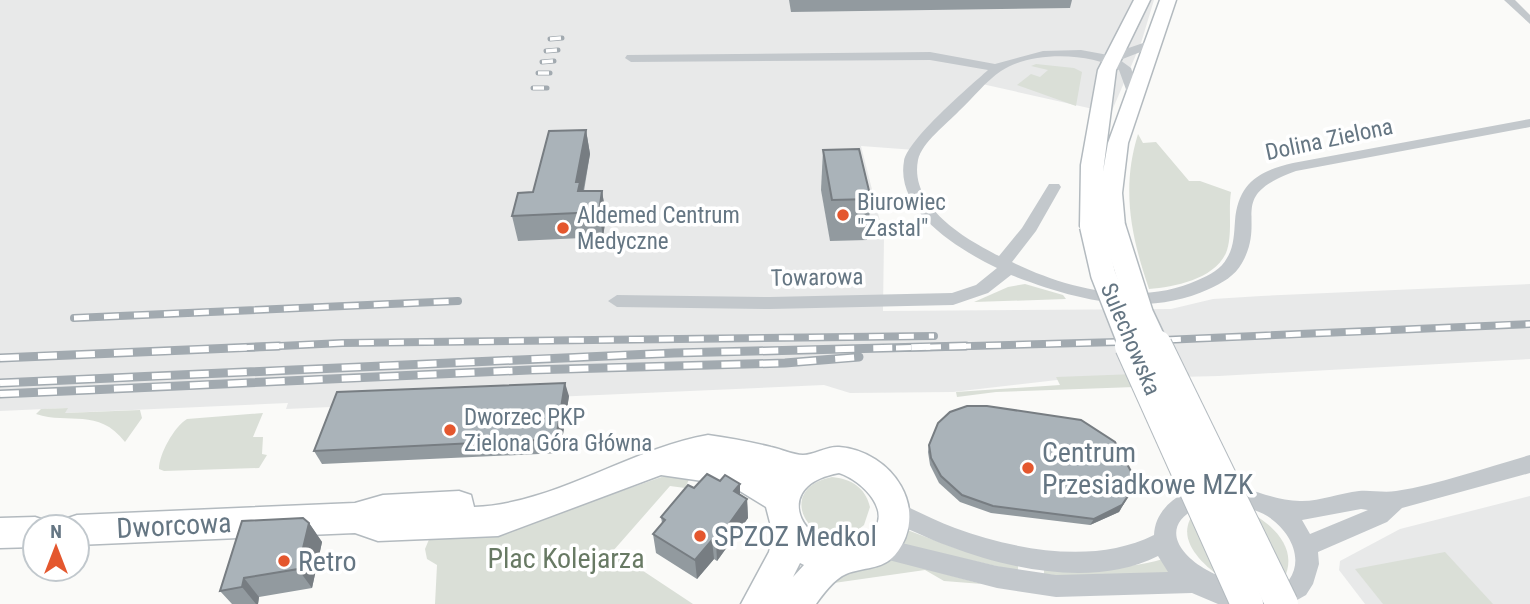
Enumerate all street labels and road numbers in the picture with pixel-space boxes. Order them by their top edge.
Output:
street label: Dolina Zielona [1263,113,1395,166]
street label: Towarowa [770,263,864,292]
street label: Sulechowska [1095,279,1166,399]
street label: Dworcowa [116,506,232,545]

